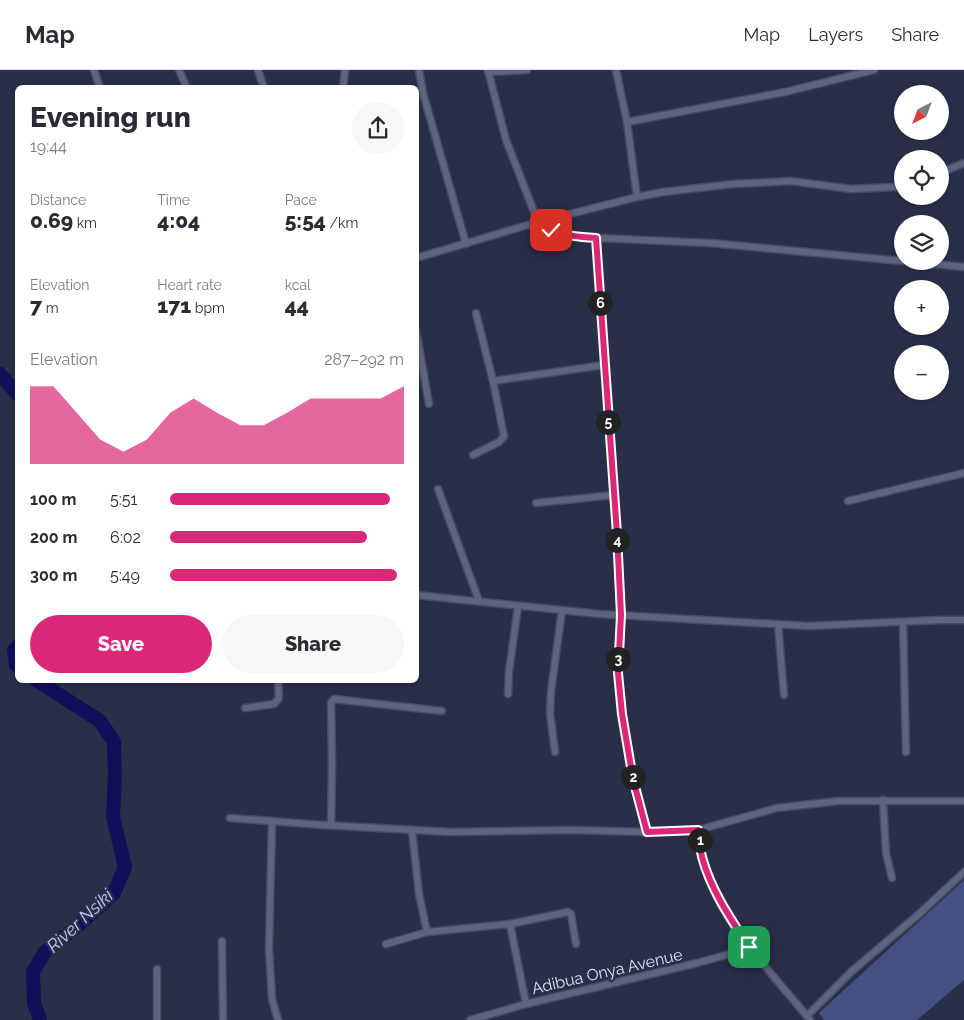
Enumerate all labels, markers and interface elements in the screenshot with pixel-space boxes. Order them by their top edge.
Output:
text: Map [25,20,75,49]
text: Map [744,24,780,45]
text: Layers [808,24,863,45]
text: Share [891,24,939,45]
north arrow [894,85,949,140]
map controls [894,85,949,400]
text: Evening run [30,101,191,134]
button: share [352,102,404,154]
text: 19:44 [30,137,67,156]
button: locate [894,150,949,205]
text: Distance [30,192,86,208]
text: Time [157,192,190,208]
text: Pace [285,192,317,208]
text: 0.69 [30,208,73,233]
text: 4:04 [157,208,200,233]
text: 5:54 [285,208,326,233]
pin [530,209,572,251]
text: km [73,215,97,231]
text: /km [326,215,358,231]
button: layers [894,215,949,270]
icon: check [537,216,565,244]
text: Elevation [30,277,89,293]
text: Heart rate [157,277,222,293]
text: kcal [285,277,311,293]
button: + [894,280,949,335]
pin: 6 [588,290,612,316]
text: 7 [30,293,42,318]
text: 171 [157,293,191,318]
text: 44 [285,293,309,318]
text: 6 [596,295,605,311]
text: m [42,300,59,316]
text: bpm [191,300,225,316]
button: − [894,345,949,400]
text: Elevation [30,350,98,369]
text: 287–292 m [324,350,404,369]
pin: 5 [596,410,620,434]
text: 5 [605,414,612,430]
text: 100 m [30,490,76,509]
text: 5:51 [110,490,137,509]
text: 200 m [30,528,77,547]
text: 6:02 [110,528,141,547]
pin: 4 [604,528,630,552]
text: 4 [614,532,622,548]
text: 300 m [30,566,77,585]
text: 5:49 [110,566,140,585]
button: Save [30,615,212,673]
button: Share [222,615,404,673]
pin: 3 [606,646,630,672]
text: 3 [615,651,622,667]
pin: 2 [620,764,646,790]
text: 2 [630,769,637,785]
pin: 1 [688,828,712,852]
text: 1 [697,832,704,848]
water label: River Nsiki [42,884,118,956]
pin [728,926,770,968]
icon: arrive [735,933,763,961]
street label: Adibua Onya Avenue [530,945,684,998]

